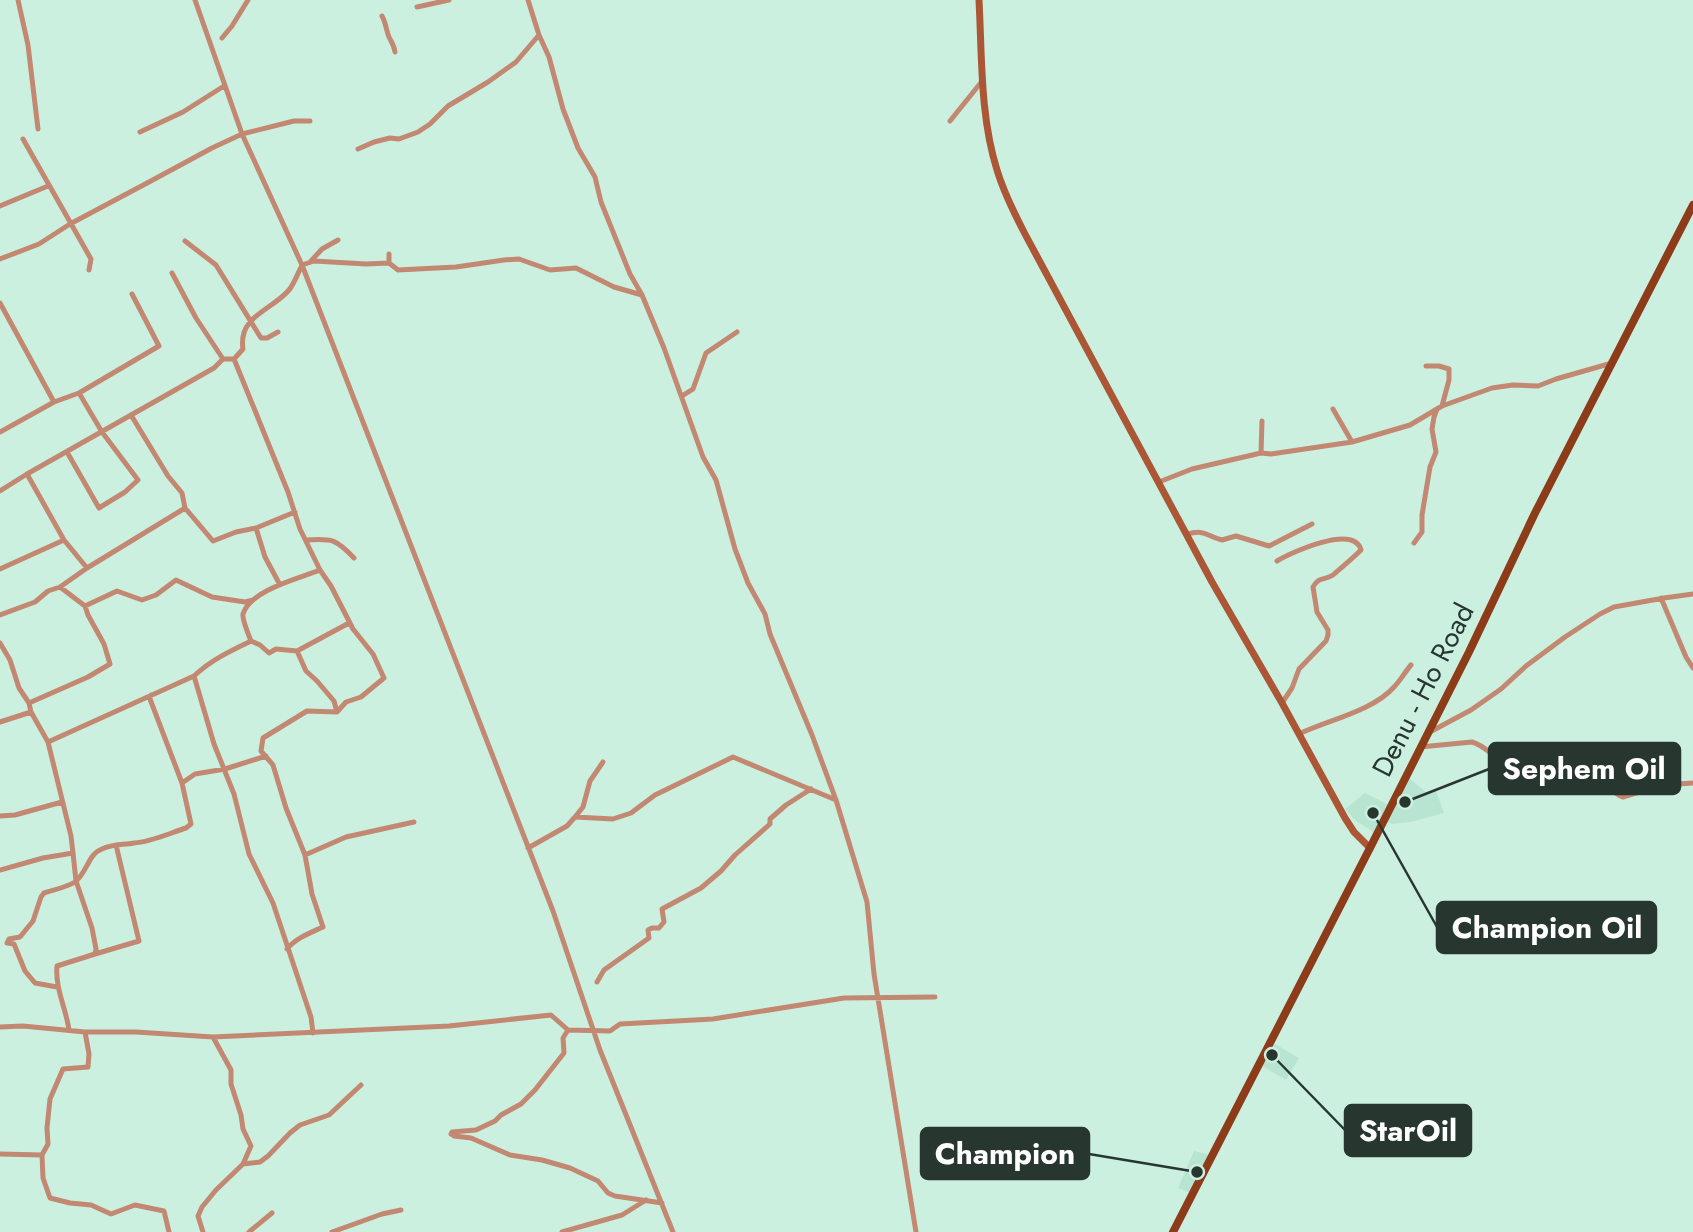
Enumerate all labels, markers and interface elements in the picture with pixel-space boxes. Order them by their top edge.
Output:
street label: Denu - Ho Road [1362,596,1484,784]
callout: Sephem Oil [1489,743,1680,794]
text: Sephem Oil [1502,747,1666,790]
callout: Champion Oil [1437,902,1656,953]
text: Champion Oil [1452,906,1642,949]
callout: StarOil [1345,1105,1471,1156]
text: StarOil [1359,1109,1457,1152]
callout: Champion [921,1128,1089,1179]
text: Champion [935,1132,1075,1175]

